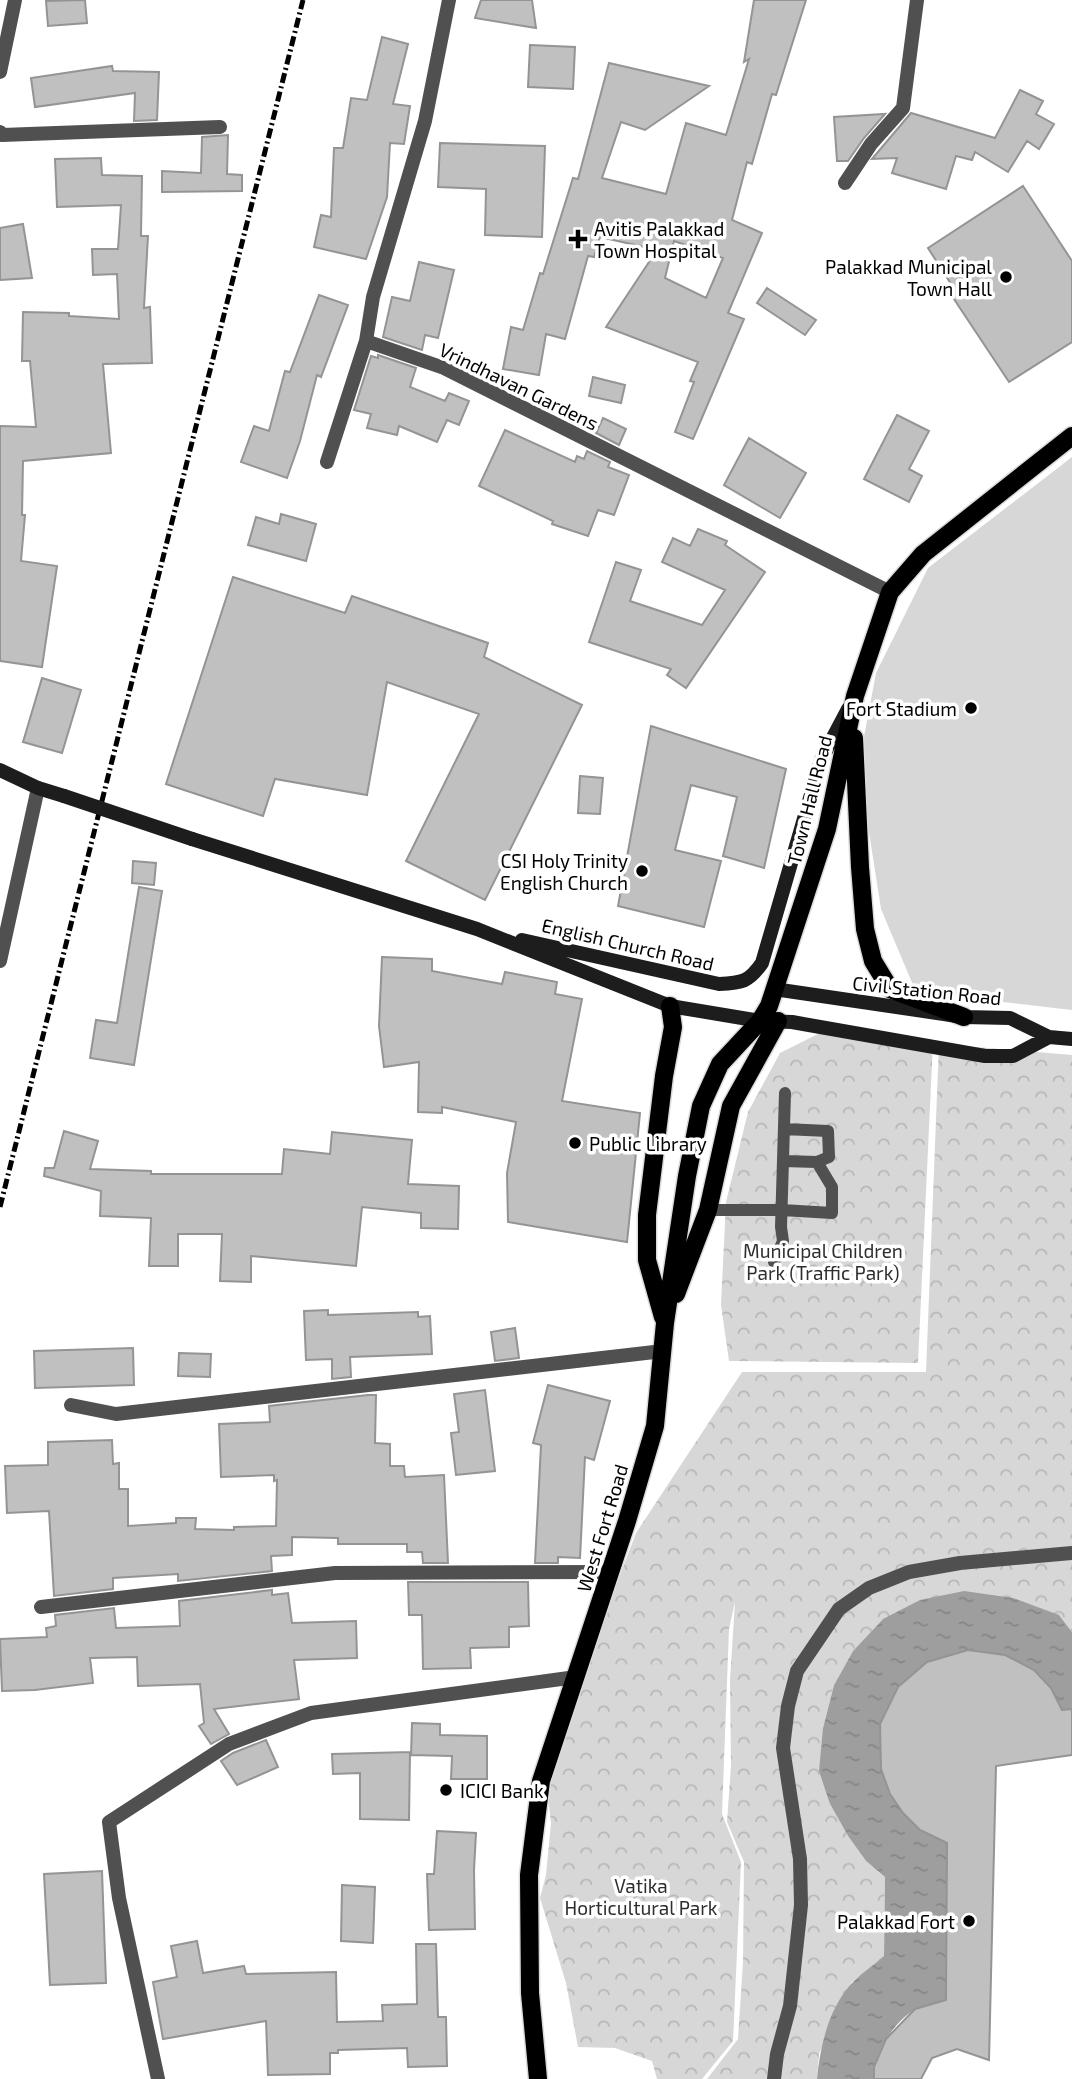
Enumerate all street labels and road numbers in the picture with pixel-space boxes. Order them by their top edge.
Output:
street label: Vrindhavan Gardens [436,338,602,434]
street label: Town Hall Road [782,733,836,867]
street label: English Church Road [540,913,716,975]
street label: Civil Station Road [851,971,1003,1009]
street label: West Fort Road [572,1461,632,1595]

